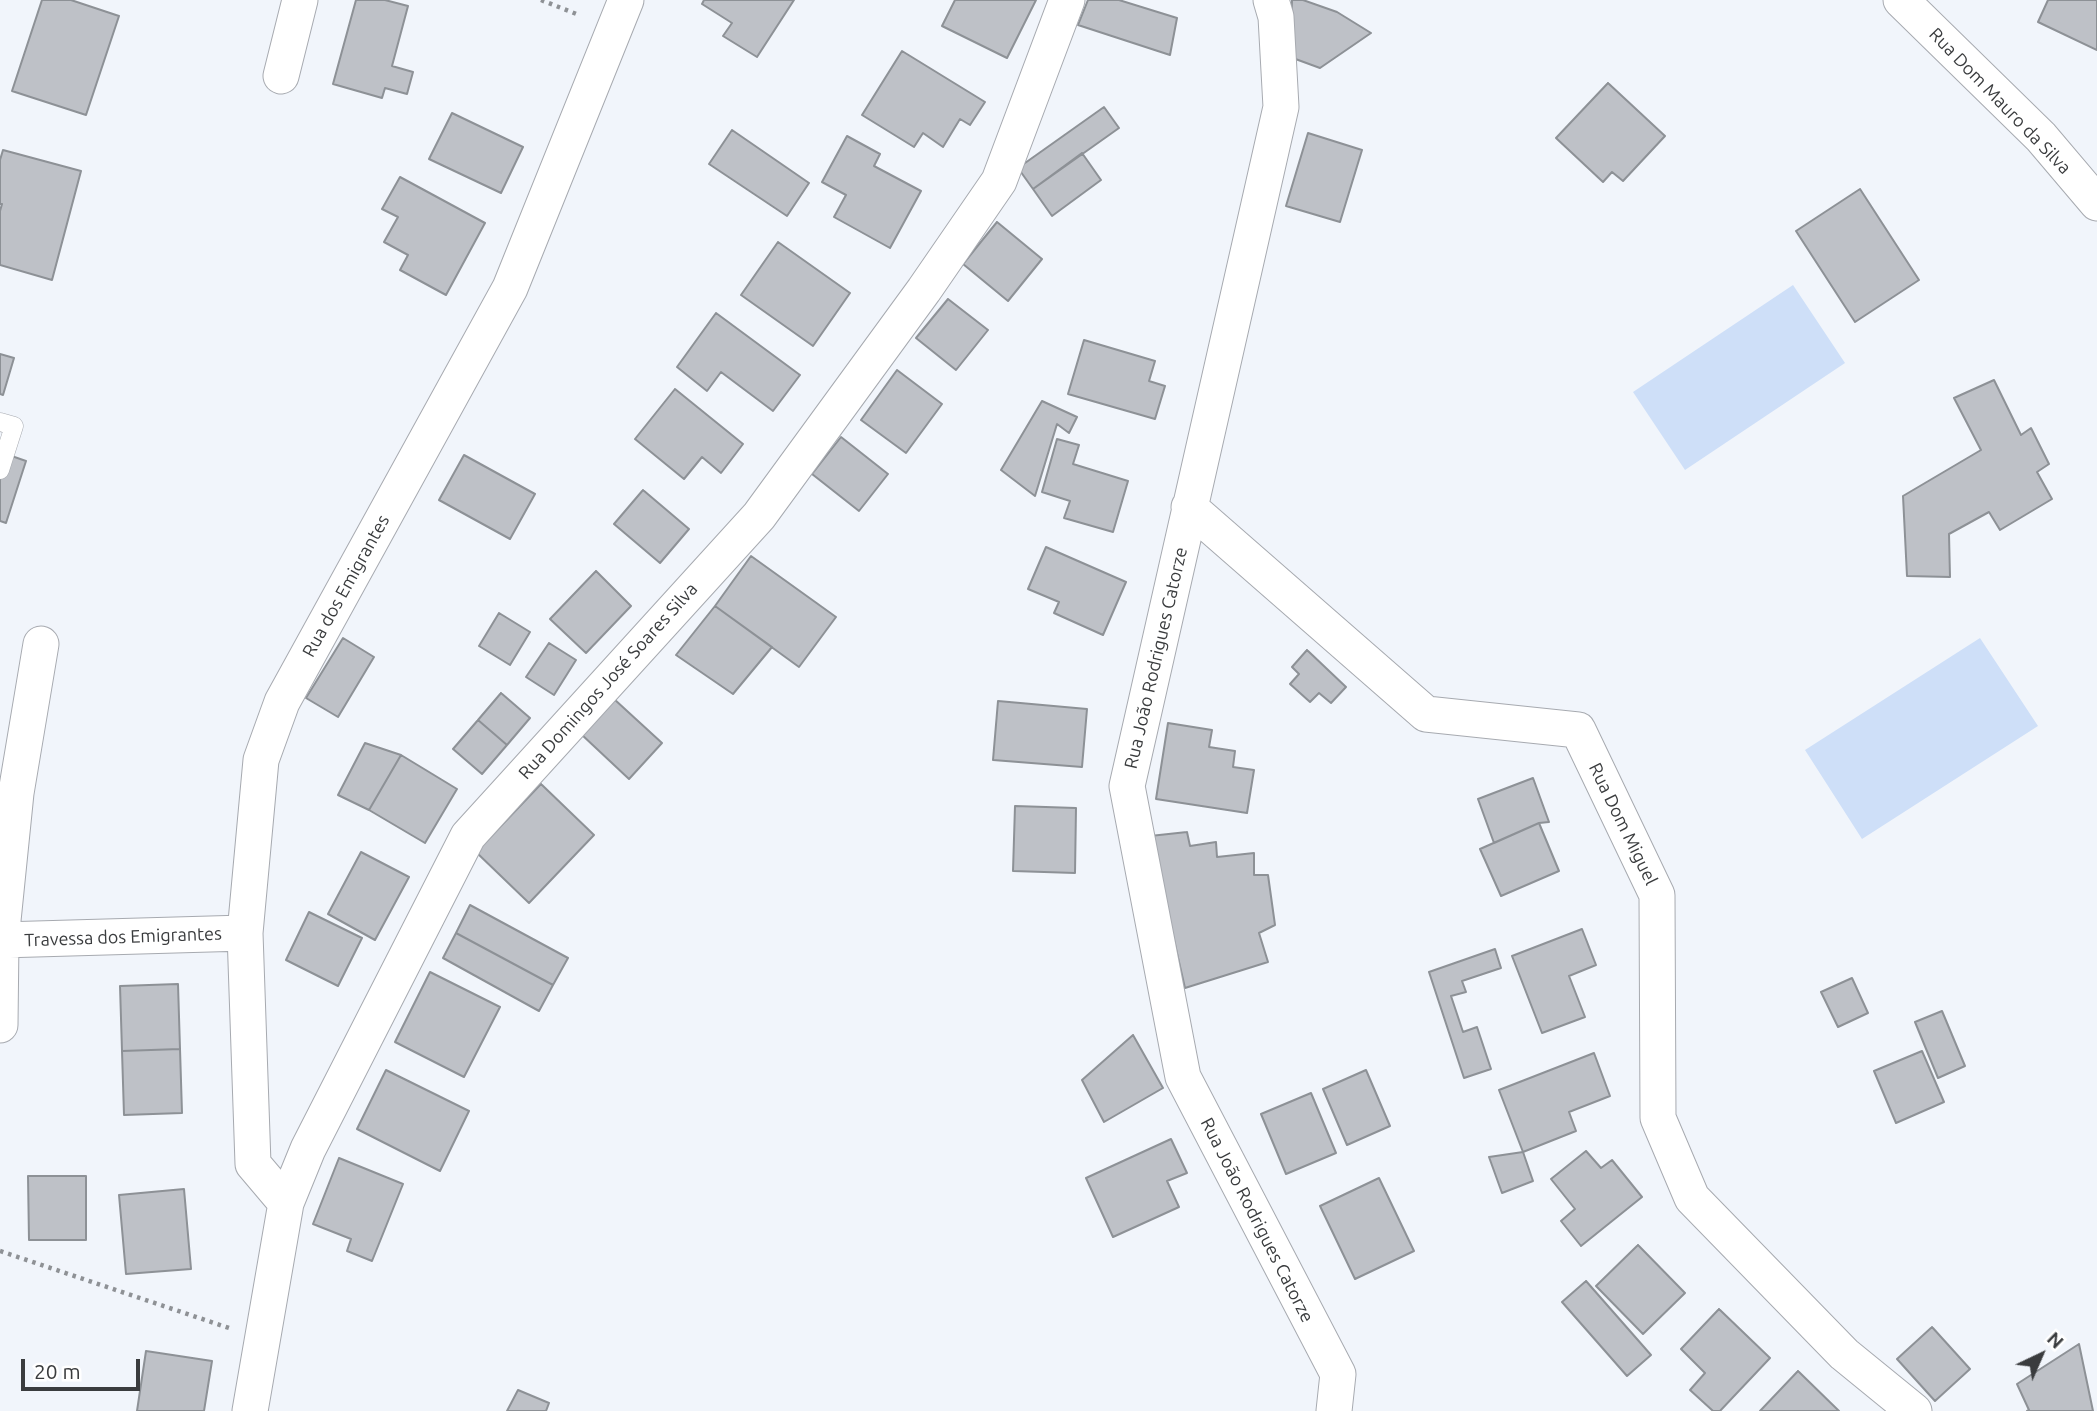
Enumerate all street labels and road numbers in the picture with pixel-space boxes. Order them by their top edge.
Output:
street label: Rua Dom Mauro da Silva [1925,23,2075,179]
street label: Rua dos Emigrantes [298,511,394,661]
street label: Rua João Rodrigues Catorze [1120,545,1192,771]
street label: Rua Domingos José Soares Silva [514,578,702,784]
street label: Rua Dom Miguel [1584,759,1662,889]
street label: Travessa dos Emigrantes [24,923,222,951]
street label: Rua João Rodrigues Catorze [1196,1114,1318,1326]

